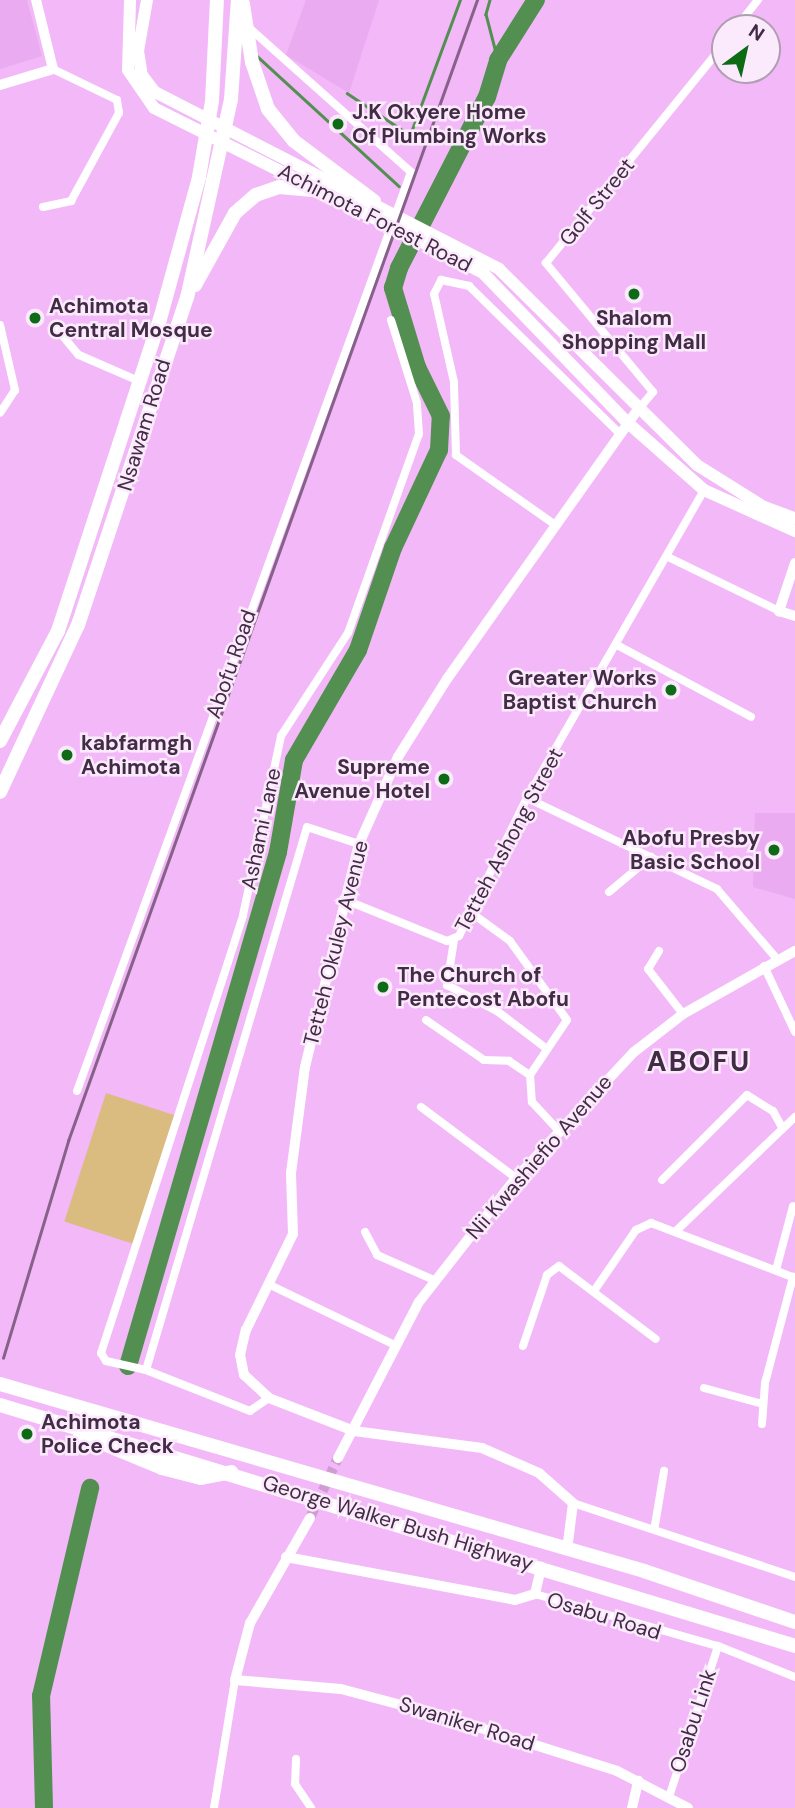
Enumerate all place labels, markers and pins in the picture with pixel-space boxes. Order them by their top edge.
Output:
place label: J.K Okyere Home Of Plumbing Works [352,99,547,149]
marker: J.K Okyere Home Of Plumbing Works [330,116,346,132]
marker: Shalom Shopping Mall [626,286,642,302]
place label: Achimota Central Mosque [49,293,213,343]
place label: Shalom Shopping Mall [562,305,706,355]
marker: Achimota Central Mosque [27,310,43,326]
place label: Greater Works Baptist Church [503,665,657,715]
marker: Greater Works Baptist Church [663,682,679,698]
place label: kabfarmgh Achimota [81,730,192,780]
marker: kabfarmgh Achimota [59,747,75,763]
place label: Supreme Avenue Hotel [294,754,430,804]
marker: Supreme Avenue Hotel [436,771,452,787]
place label: Abofu Presby Basic School [622,825,760,875]
marker: Abofu Presby Basic School [766,842,782,858]
place label: The Church of Pentecost Abofu [397,962,569,1012]
marker: The Church of Pentecost Abofu [375,979,391,995]
place label: Achimota Police Check [41,1409,174,1459]
marker: Achimota Police Check [19,1426,35,1442]

